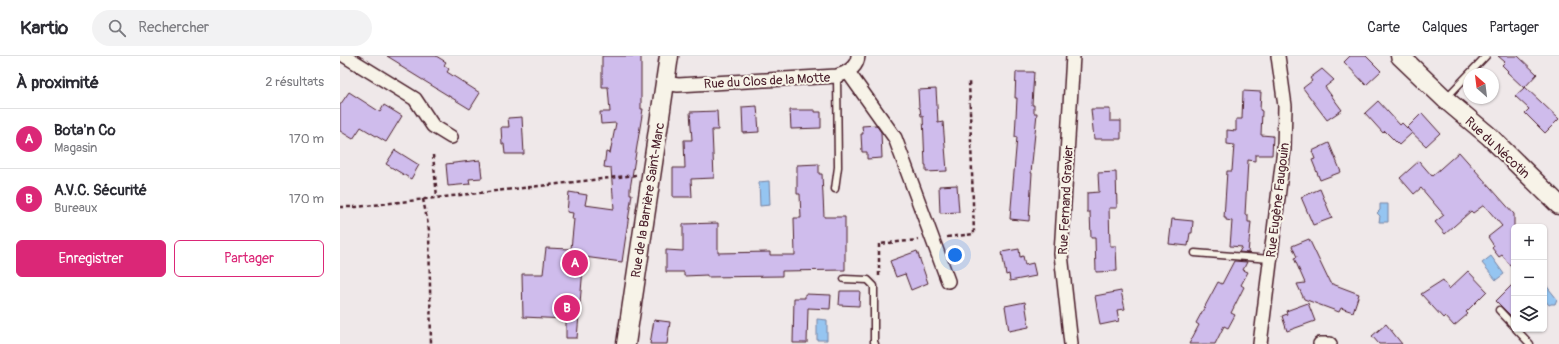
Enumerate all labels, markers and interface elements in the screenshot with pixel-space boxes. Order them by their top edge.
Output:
search box [92,10,372,46]
text: Kartio [20,16,68,40]
icon: search [106,17,128,39]
text: Rechercher [138,18,209,37]
text: Carte [1367,19,1400,36]
text: Calques [1422,19,1467,36]
text: Partager [1489,19,1539,36]
north arrow [1463,68,1499,104]
street label: Rue du Clos de la Motte [703,70,831,92]
text: À proximité [16,72,99,93]
text: 2 résultats [265,74,324,90]
street label: Rue du Nécotin [1461,114,1533,182]
text: Bota'n Co [54,121,116,140]
street label: Rue de la Barrière Saint-Marc [628,121,668,279]
text: A [25,131,33,147]
text: 170 m [289,131,324,147]
text: Magasin [54,140,97,156]
street label: Rue Eugène Faugouin [1263,142,1293,258]
street label: Rue Fernand Gravier [1055,144,1077,255]
text: A.V.C. Sécurité [54,181,147,200]
text: B [25,191,33,207]
text: 170 m [289,191,324,207]
text: Bureaux [54,200,98,216]
map controls [1511,224,1547,332]
button: + [1511,224,1547,260]
button: Enregistrer [16,240,166,277]
button: Partager [174,240,324,277]
your location [945,245,965,265]
pin: A [562,248,588,278]
button: − [1511,260,1547,296]
pin: B [554,293,580,323]
button: layers [1511,296,1547,332]

